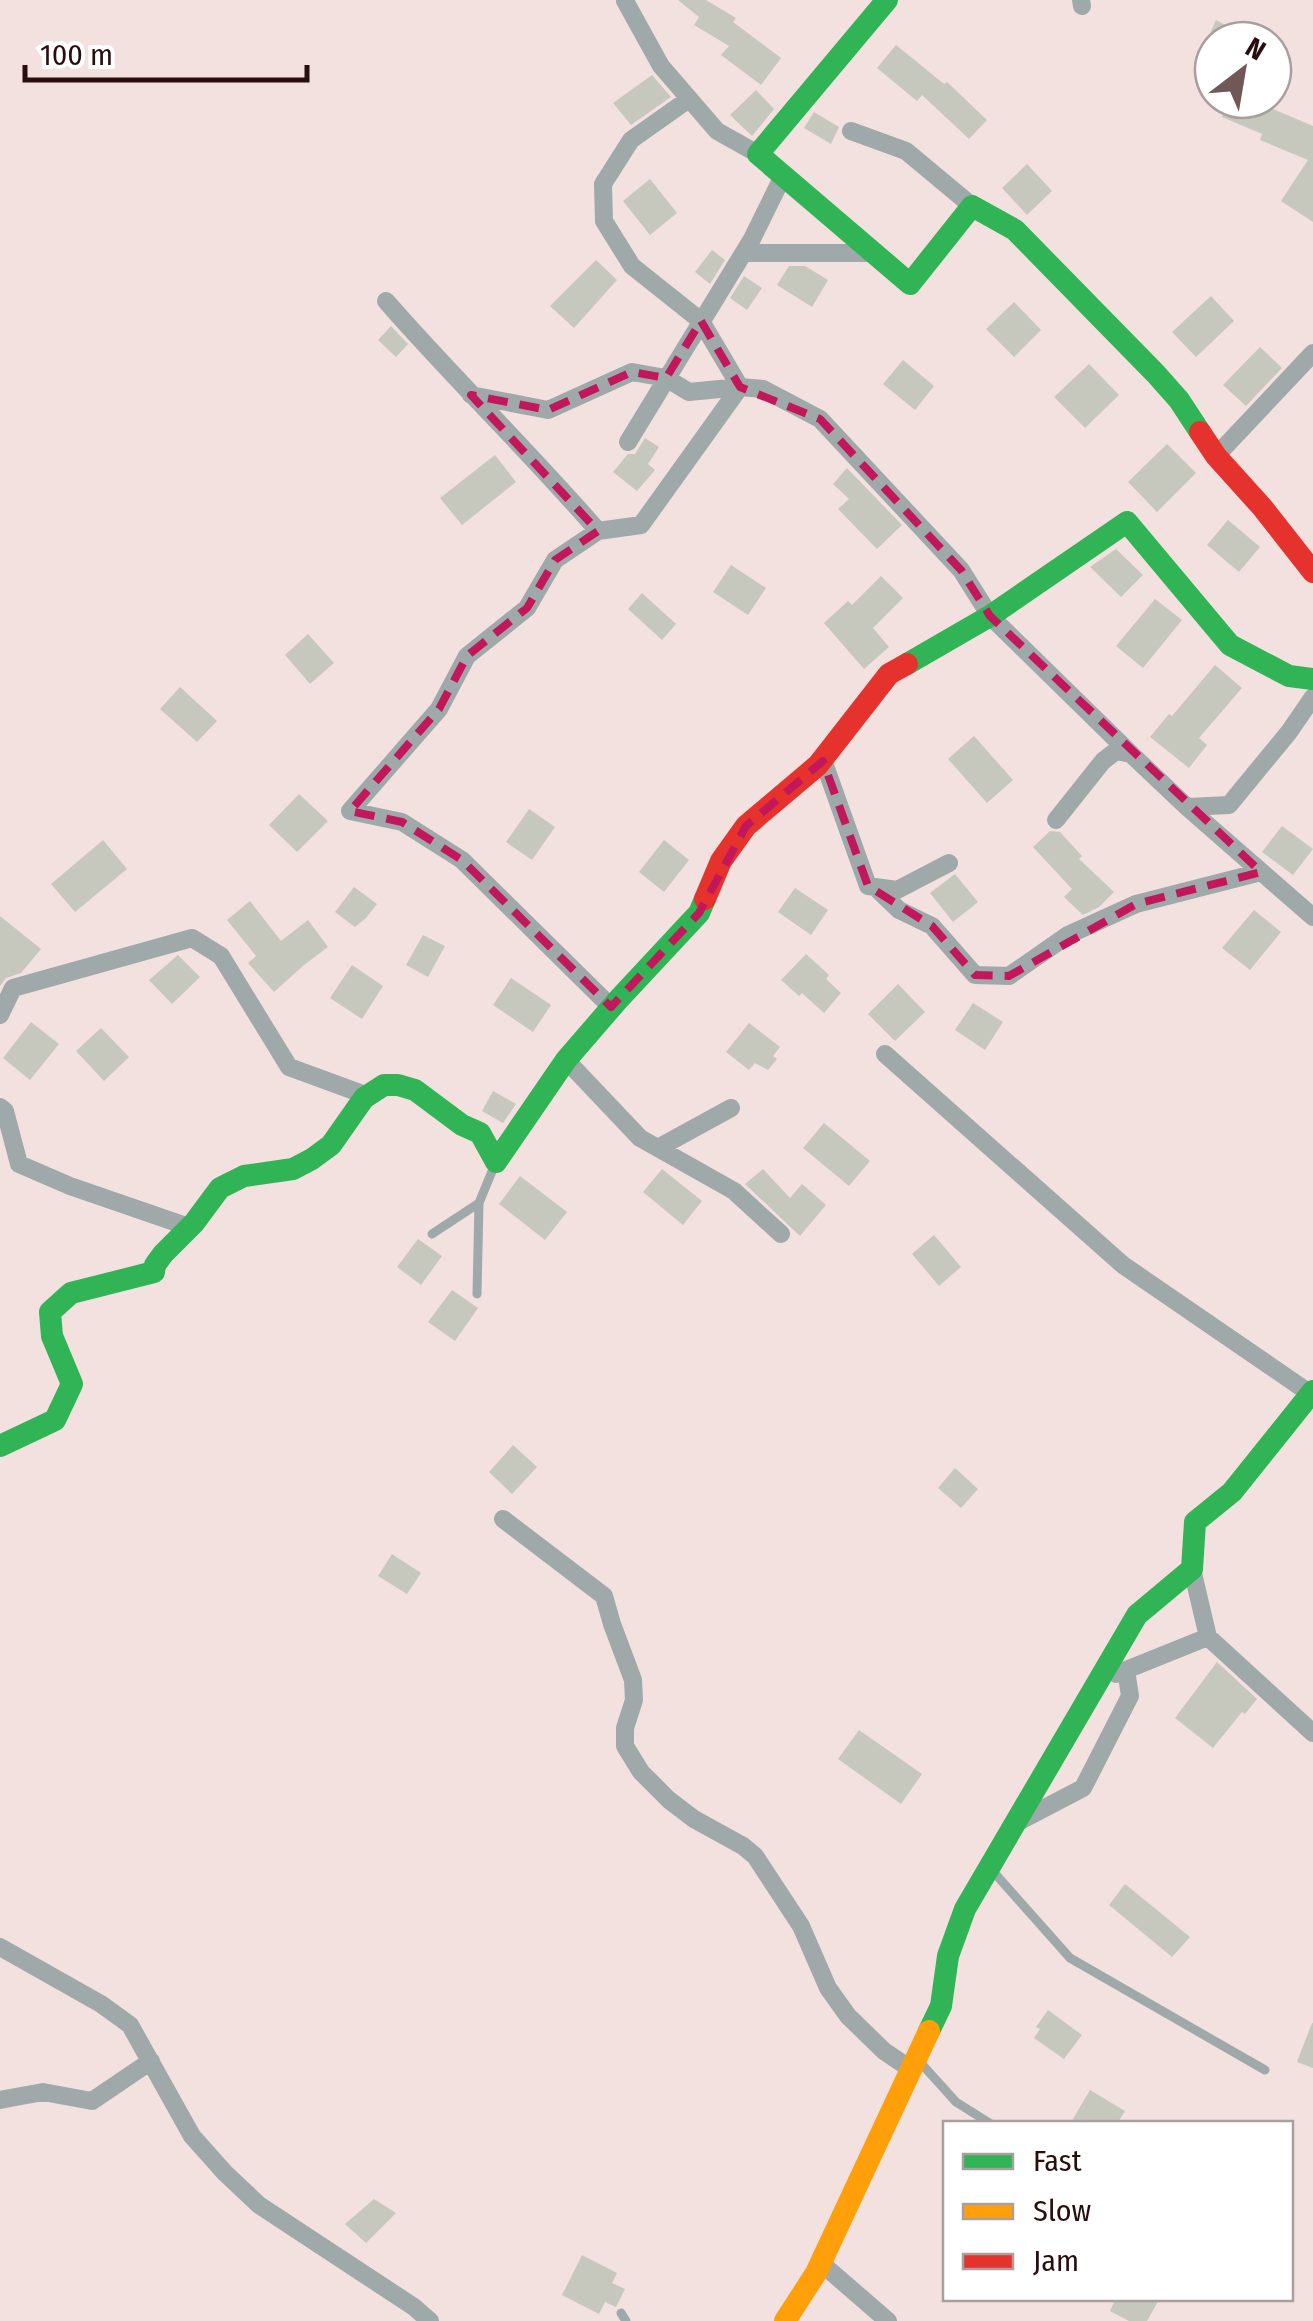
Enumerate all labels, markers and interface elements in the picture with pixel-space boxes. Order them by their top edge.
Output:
scale bar [25,20,308,82]
north arrow [1193,20,1293,120]
text: N [1240,31,1271,67]
text: 100 m [40,37,113,73]
legend [943,2121,1293,2301]
text: Fast [1033,2143,1082,2179]
text: Slow [1033,2193,1091,2229]
text: Jam [1033,2243,1079,2279]

